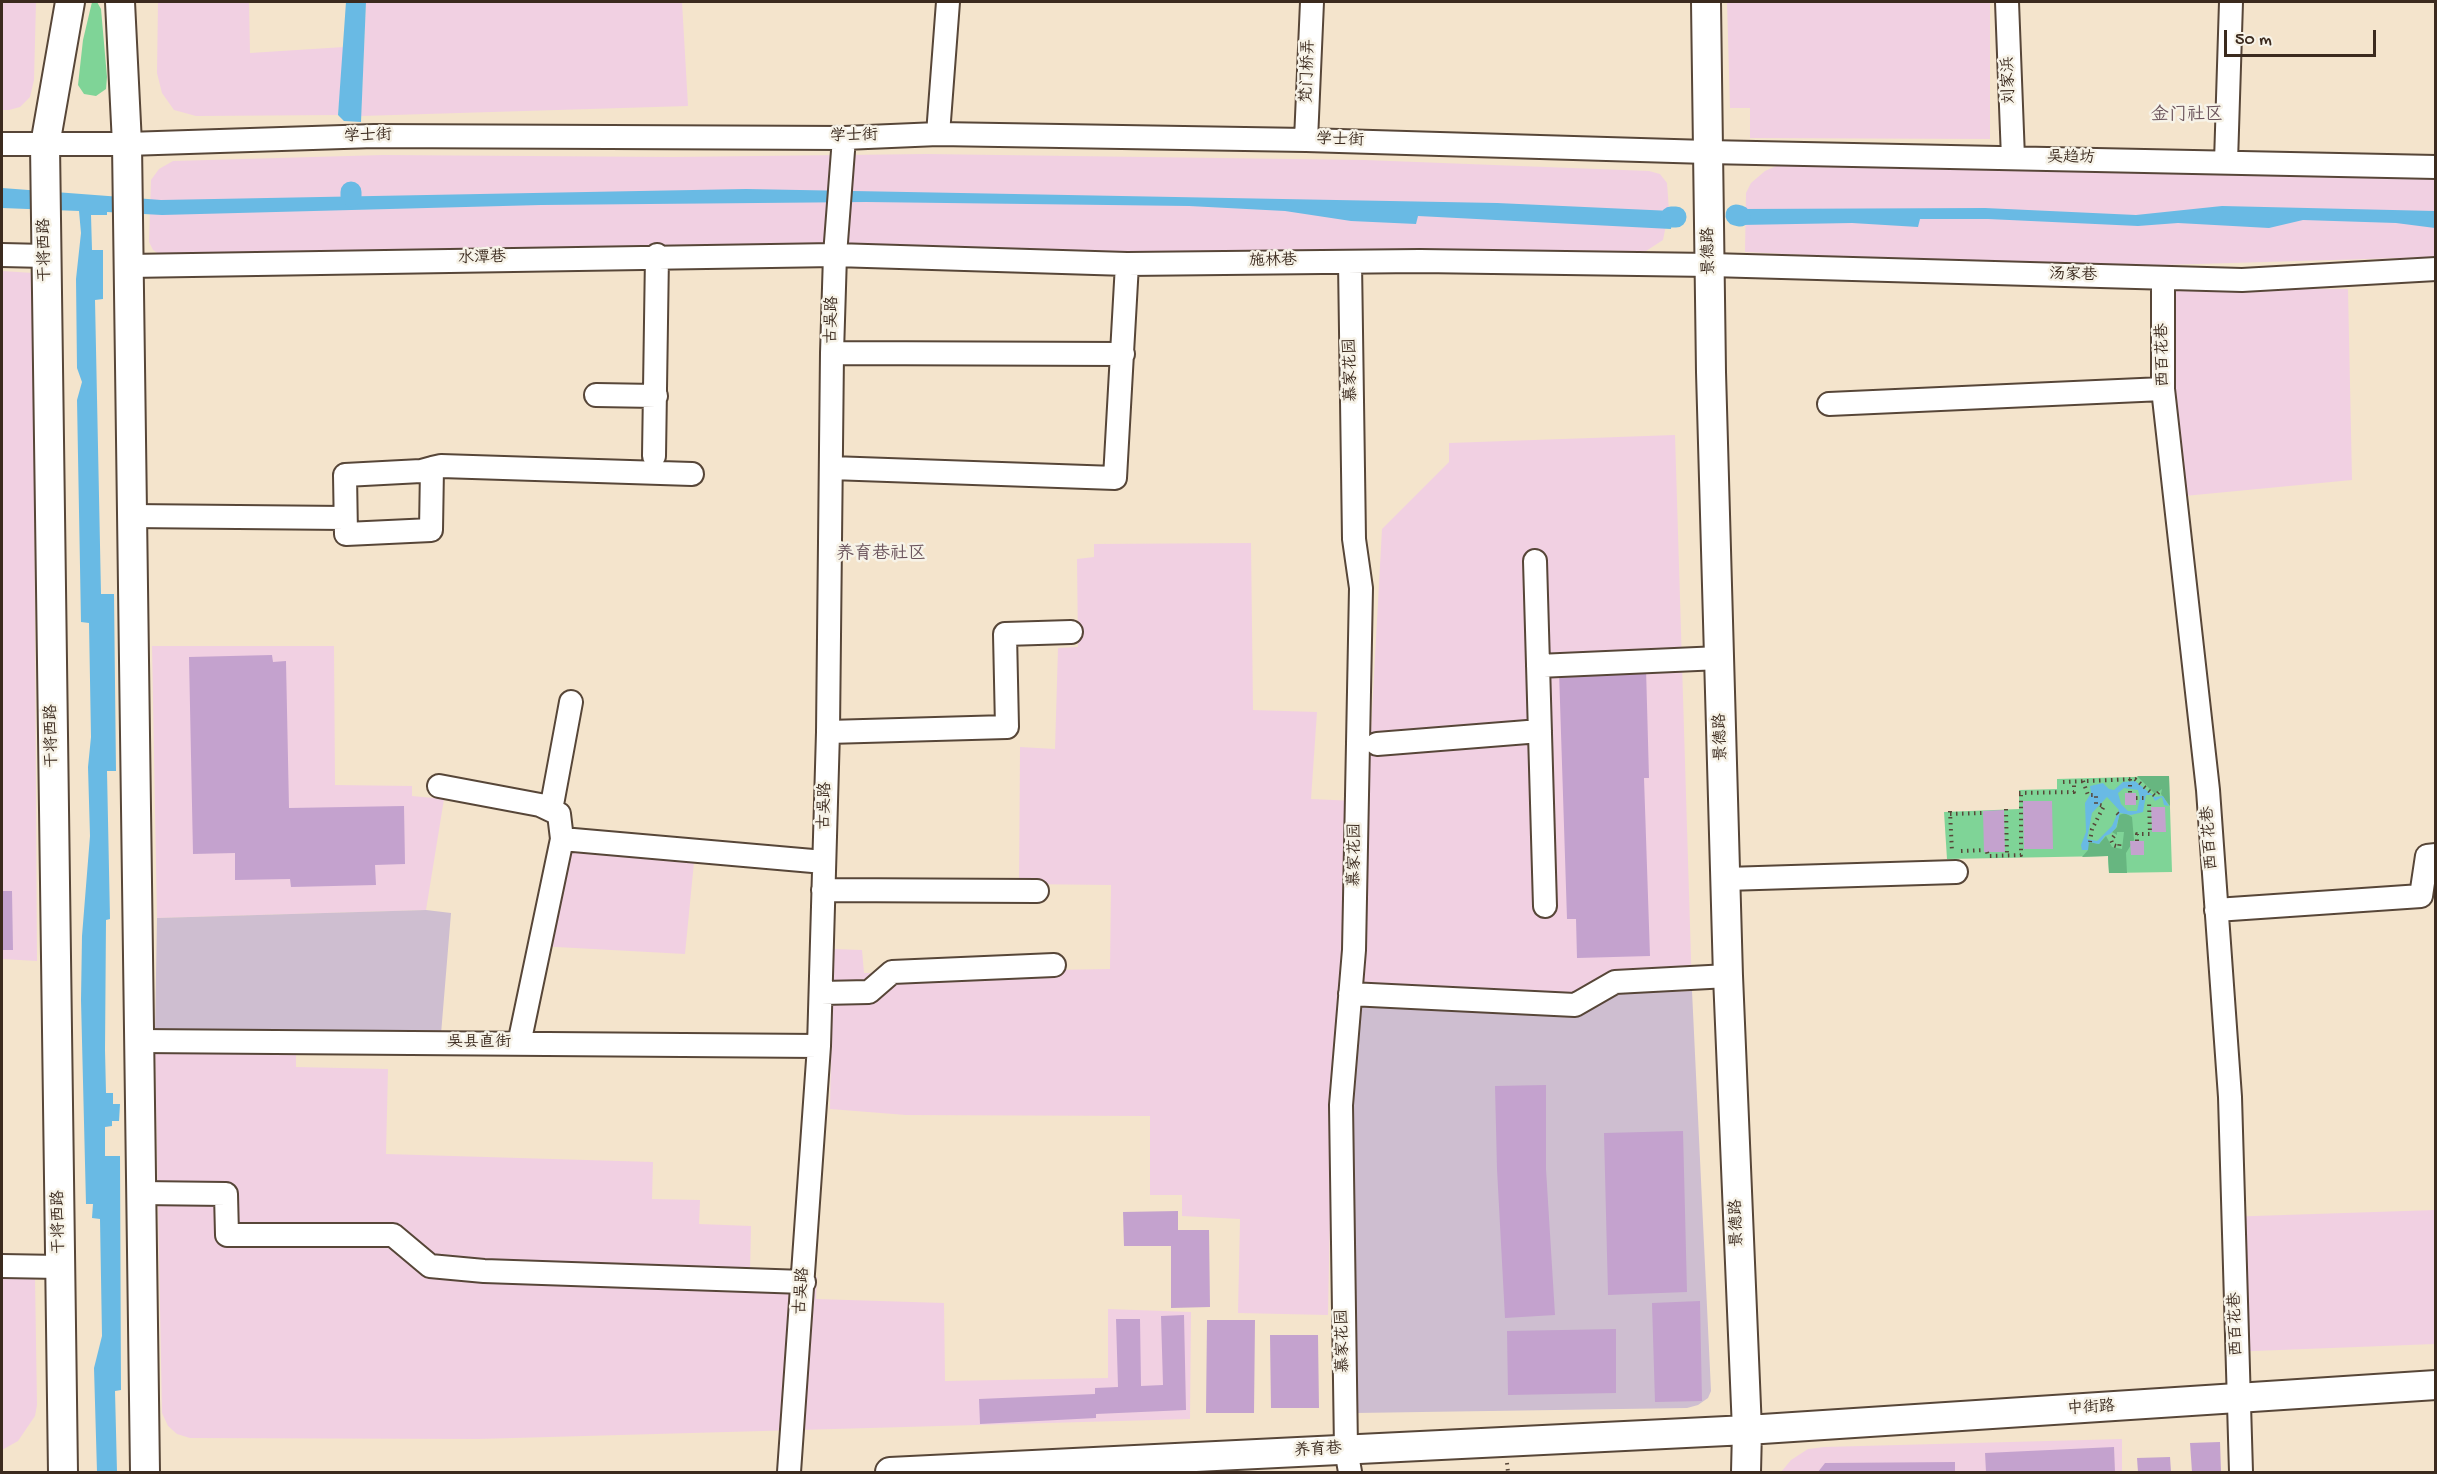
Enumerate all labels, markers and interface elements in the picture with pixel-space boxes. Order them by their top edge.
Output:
scale bar [2227,18,2378,56]
text: 50 m [2235,30,2272,51]
street label: 梵门桥弄 [1298,39,1320,103]
street label: 刘家浜 [2000,56,2020,104]
district label: 金门社区 [2151,105,2223,127]
street label: 学士街 [344,127,392,147]
street label: 学士街 [830,127,878,147]
street label: 学士街 [1316,131,1364,151]
street label: 吴趋坊 [2047,149,2095,169]
street label: 干将西路 [36,218,56,282]
street label: 景德路 [1700,227,1720,275]
street label: 水潭巷 [458,249,506,269]
street label: 施林巷 [1249,252,1297,272]
street label: 汤家巷 [2049,266,2097,286]
street label: 古吴路 [823,296,843,344]
street label: 西百花巷 [2154,323,2174,387]
street label: 慕家花园 [1342,338,1362,402]
district label: 养育巷社区 [836,544,926,566]
street label: 干将西路 [43,704,63,768]
street label: 景德路 [1712,713,1732,761]
street label: 古吴路 [816,782,836,830]
street label: 西百花巷 [2199,805,2223,871]
street label: 慕家花园 [1346,823,1366,887]
street label: 吴县直街 [447,1034,511,1054]
street label: 干将西路 [50,1190,70,1254]
street label: 景德路 [1728,1199,1748,1247]
street label: 古吴路 [792,1266,814,1316]
street label: 西百花巷 [2226,1292,2248,1356]
street label: 慕家花园 [1334,1309,1354,1373]
street label: 中街路 [2067,1398,2115,1420]
street label: 养育巷 [1294,1440,1342,1462]

